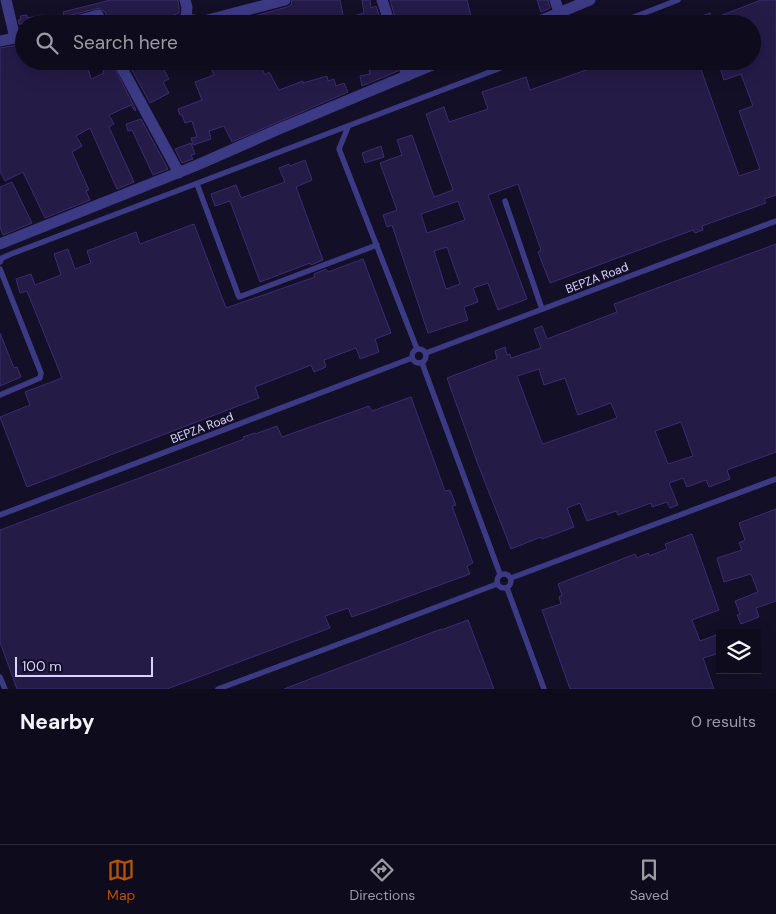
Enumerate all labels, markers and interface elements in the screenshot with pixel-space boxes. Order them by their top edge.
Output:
search box [15,15,761,70]
icon: search [33,29,61,57]
text: Search here [73,30,178,55]
street label: BEPZA Road [563,259,631,297]
street label: BEPZA Road [168,409,236,447]
map controls [716,629,761,674]
button: layers [716,629,761,674]
scale bar [15,654,152,677]
text: 100 m [22,657,62,675]
text: Nearby [20,708,94,736]
text: 0 results [691,711,756,732]
tab: Map [107,856,135,904]
tab: Directions [350,856,415,904]
tab: Saved [630,856,669,904]

